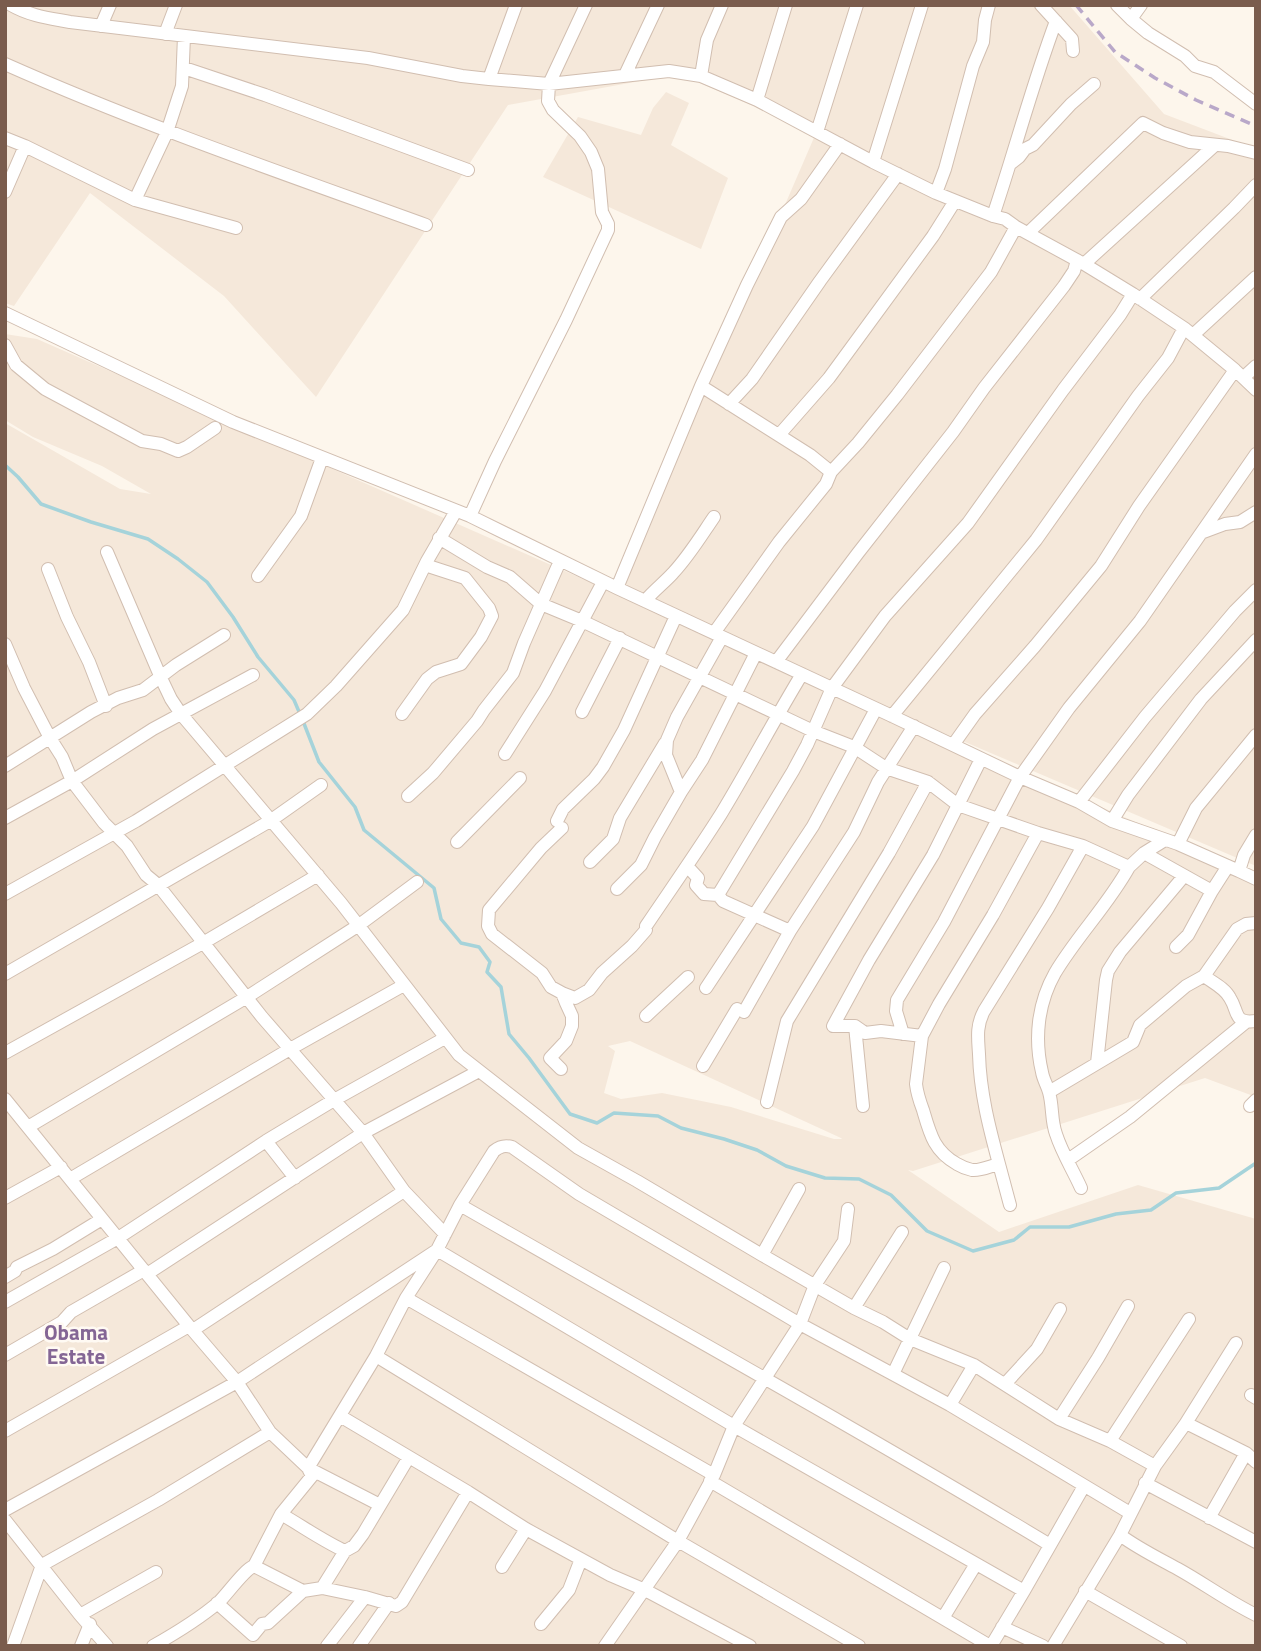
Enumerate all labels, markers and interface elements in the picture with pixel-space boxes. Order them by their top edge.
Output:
district label: Obama Estate [44,1316,108,1372]

